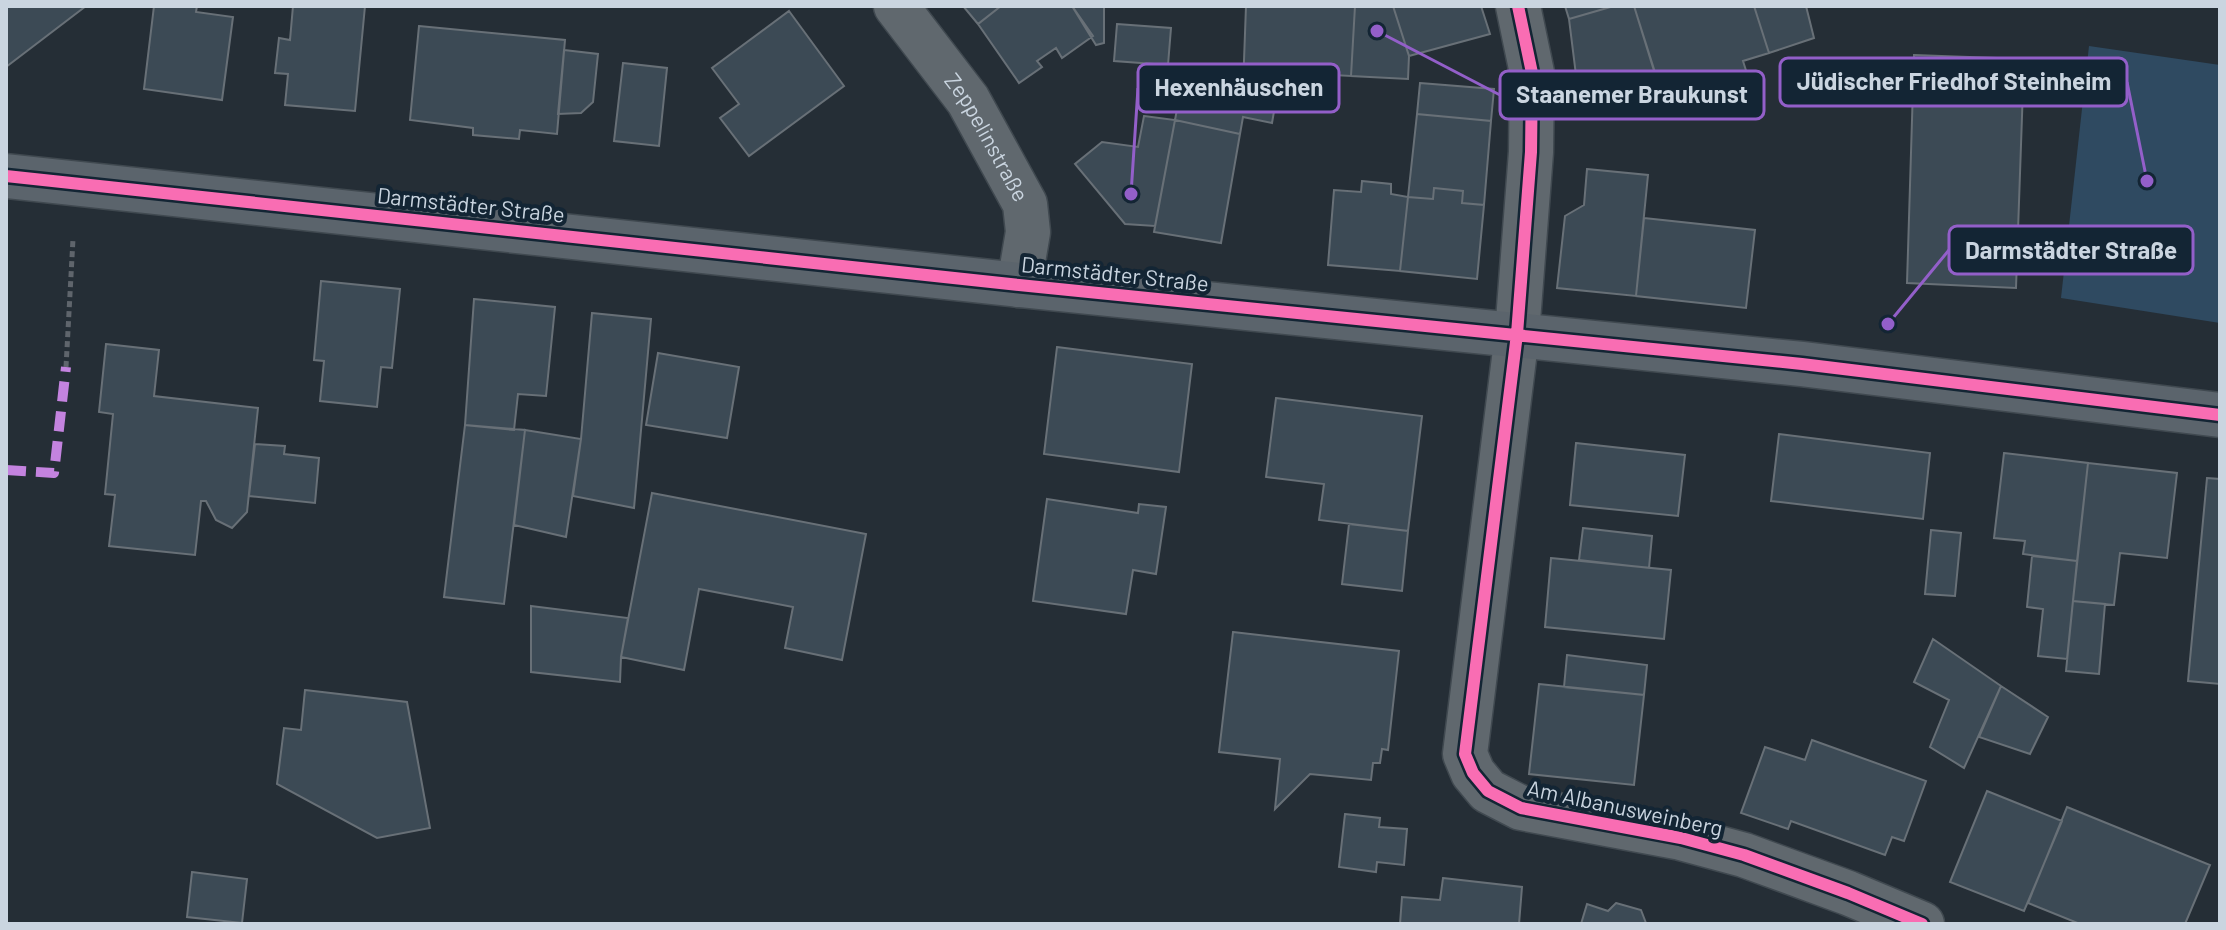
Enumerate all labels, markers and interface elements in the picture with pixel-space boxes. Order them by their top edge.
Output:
callout: Jüdischer Friedhof Steinheim [1780,58,2127,106]
callout: Hexenhäuschen [1138,64,1339,112]
text: Jüdischer Friedhof Steinheim [1797,66,2111,95]
street label: Zeppelinstraße [940,67,1035,205]
callout: Staanemer Braukunst [1500,71,1764,119]
text: Hexenhäuschen [1155,72,1323,101]
text: Staanemer Braukunst [1516,79,1748,108]
street label: Darmstädter Straße [376,181,566,227]
callout: Darmstädter Straße [1949,226,2193,274]
text: Darmstädter Straße [1965,235,2177,264]
street label: Darmstädter Straße [1020,250,1210,296]
street label: Am Albanusweinberg [1525,774,1725,840]

